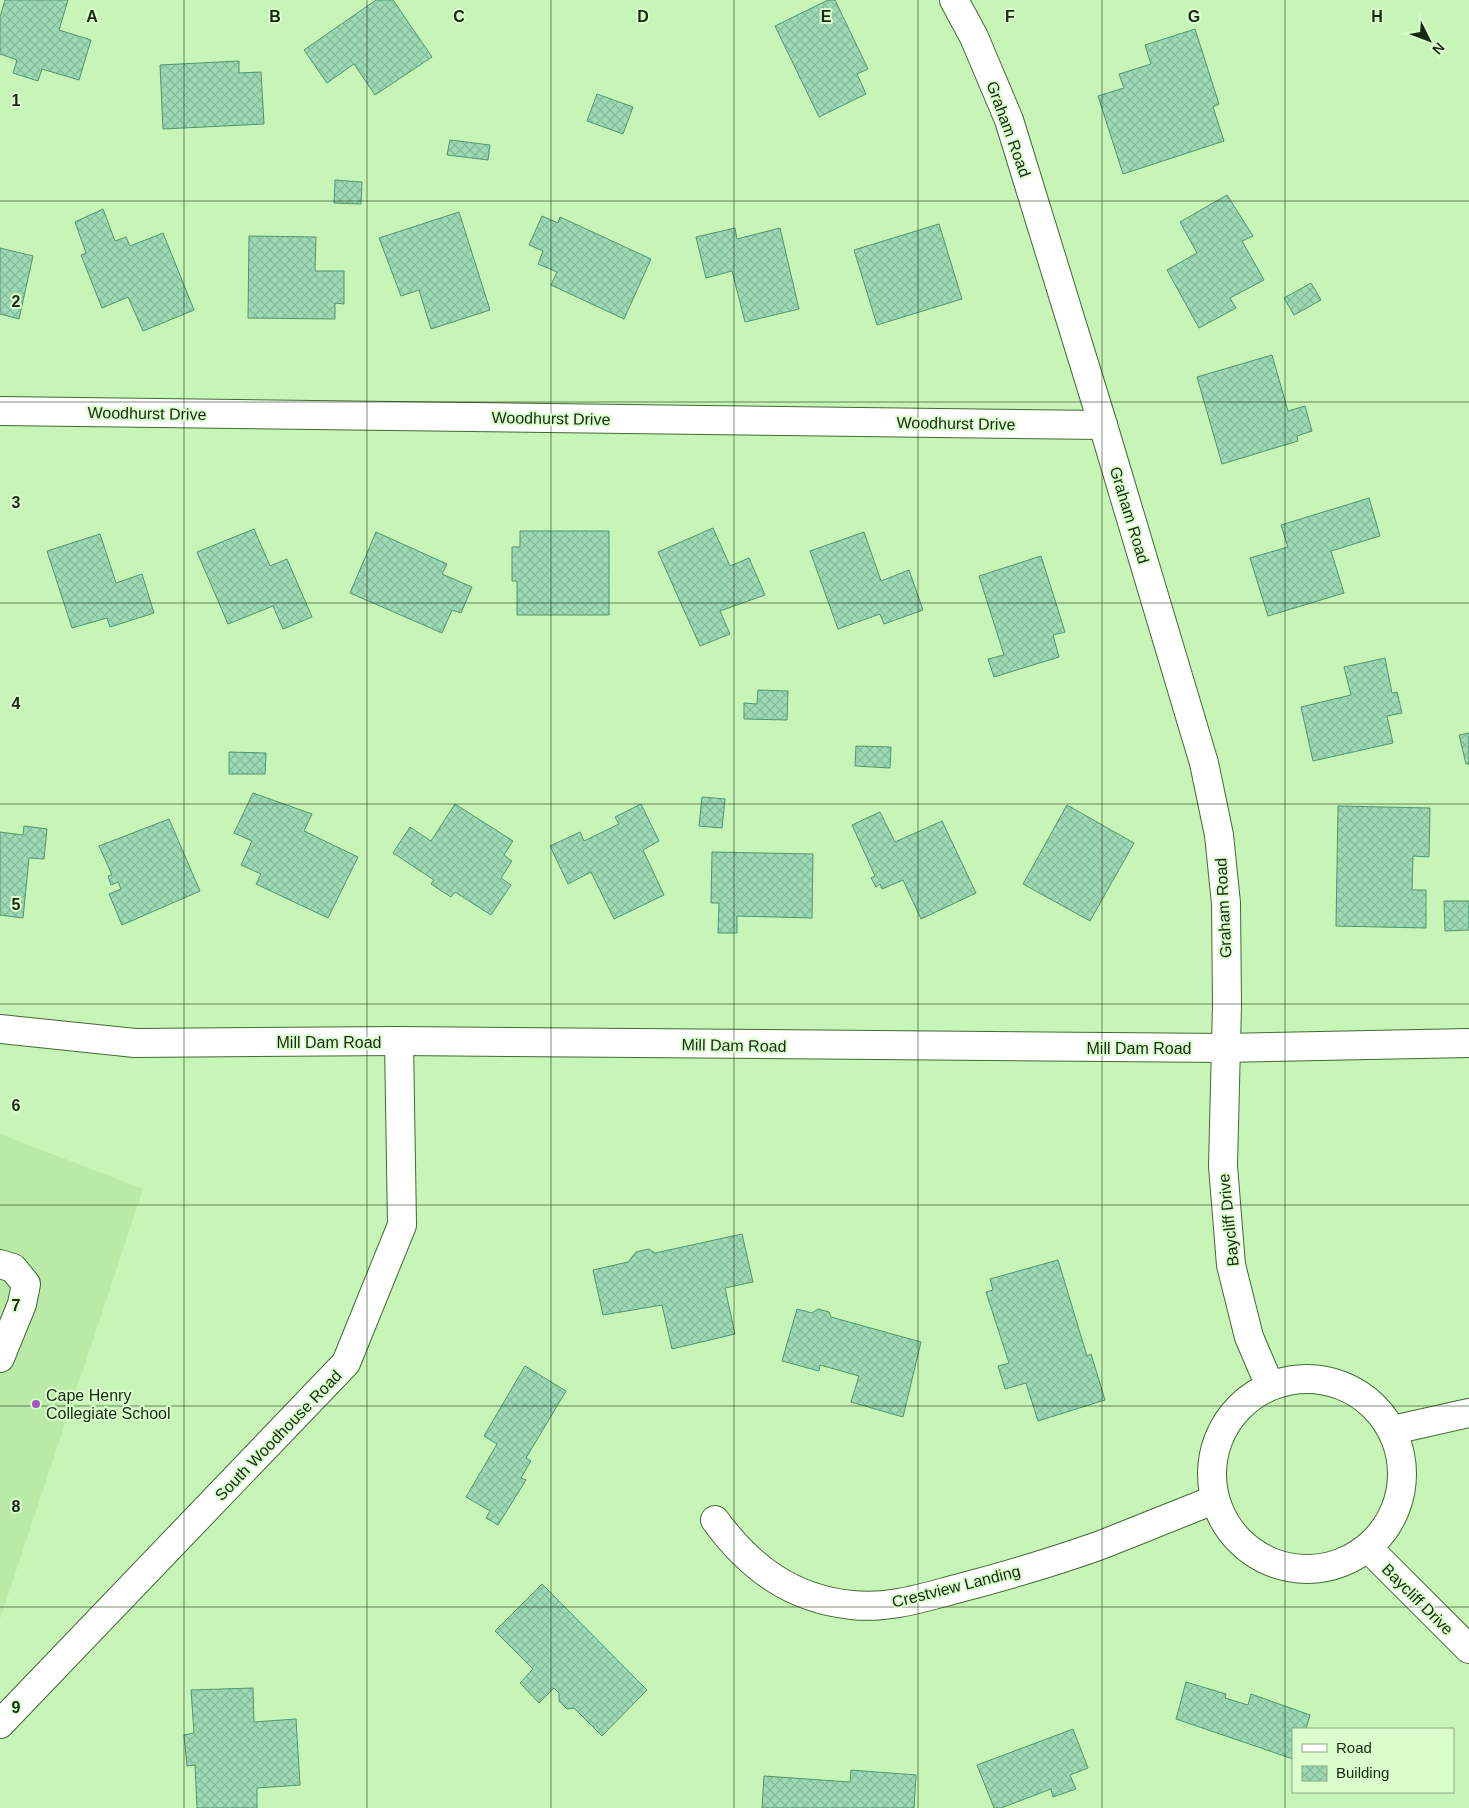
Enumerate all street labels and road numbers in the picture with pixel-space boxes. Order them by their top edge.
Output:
street label: Graham Road [983,79,1034,179]
street label: Woodhurst Drive [87,404,207,423]
street label: Woodhurst Drive [491,409,611,428]
street label: Woodhurst Drive [896,414,1016,433]
street label: Graham Road [1107,465,1152,566]
street label: Graham Road [1212,857,1235,959]
street label: Mill Dam Road [277,1034,381,1051]
street label: Mill Dam Road [681,1036,787,1055]
street label: Mill Dam Road [1087,1040,1191,1057]
street label: Baycliff Drive [1215,1173,1242,1267]
street label: South Woodhouse Road [212,1367,345,1504]
street label: Baycliff Drive [1379,1560,1457,1638]
street label: Crestview Landing [890,1562,1022,1611]

